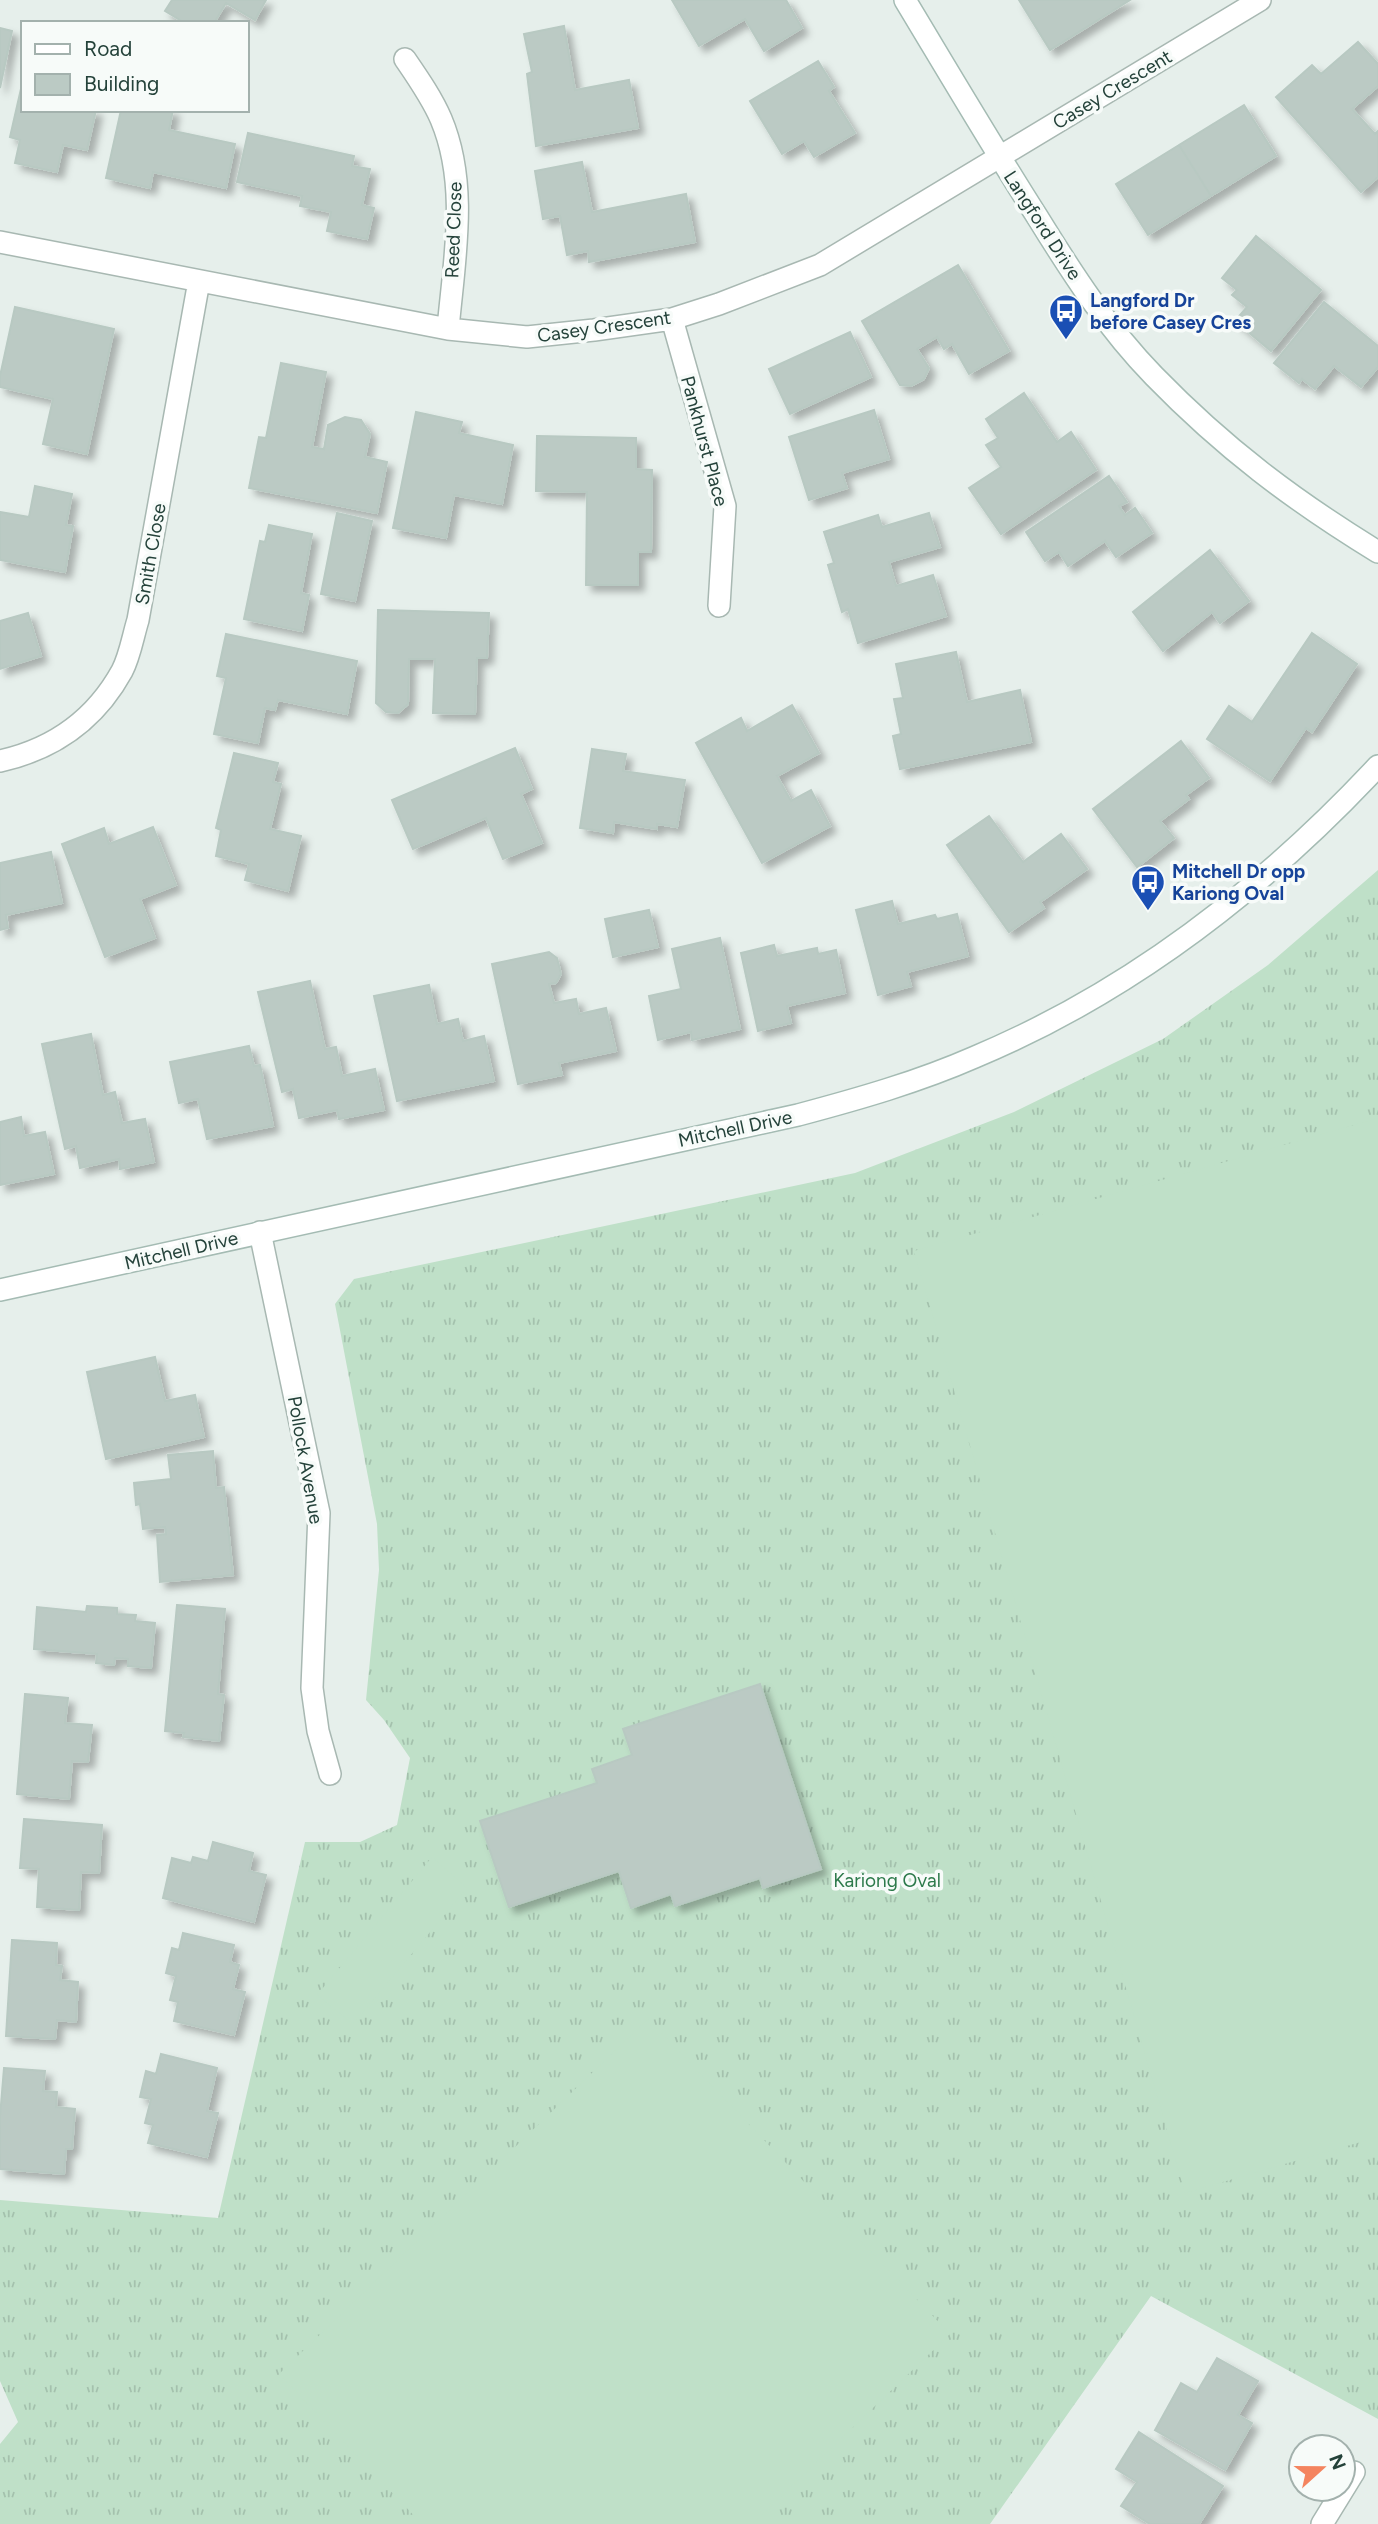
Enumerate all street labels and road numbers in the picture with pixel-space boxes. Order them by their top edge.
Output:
street label: Casey Crescent [1049,45,1176,134]
street label: Langford Drive [999,166,1086,284]
street label: Reed Close [440,181,467,279]
street label: Casey Crescent [536,306,672,347]
street label: Pankhurst Place [676,373,733,509]
street label: Smith Close [130,501,171,607]
street label: Mitchell Drive [676,1105,794,1152]
street label: Mitchell Drive [122,1226,240,1275]
street label: Pollock Avenue [283,1394,328,1526]

